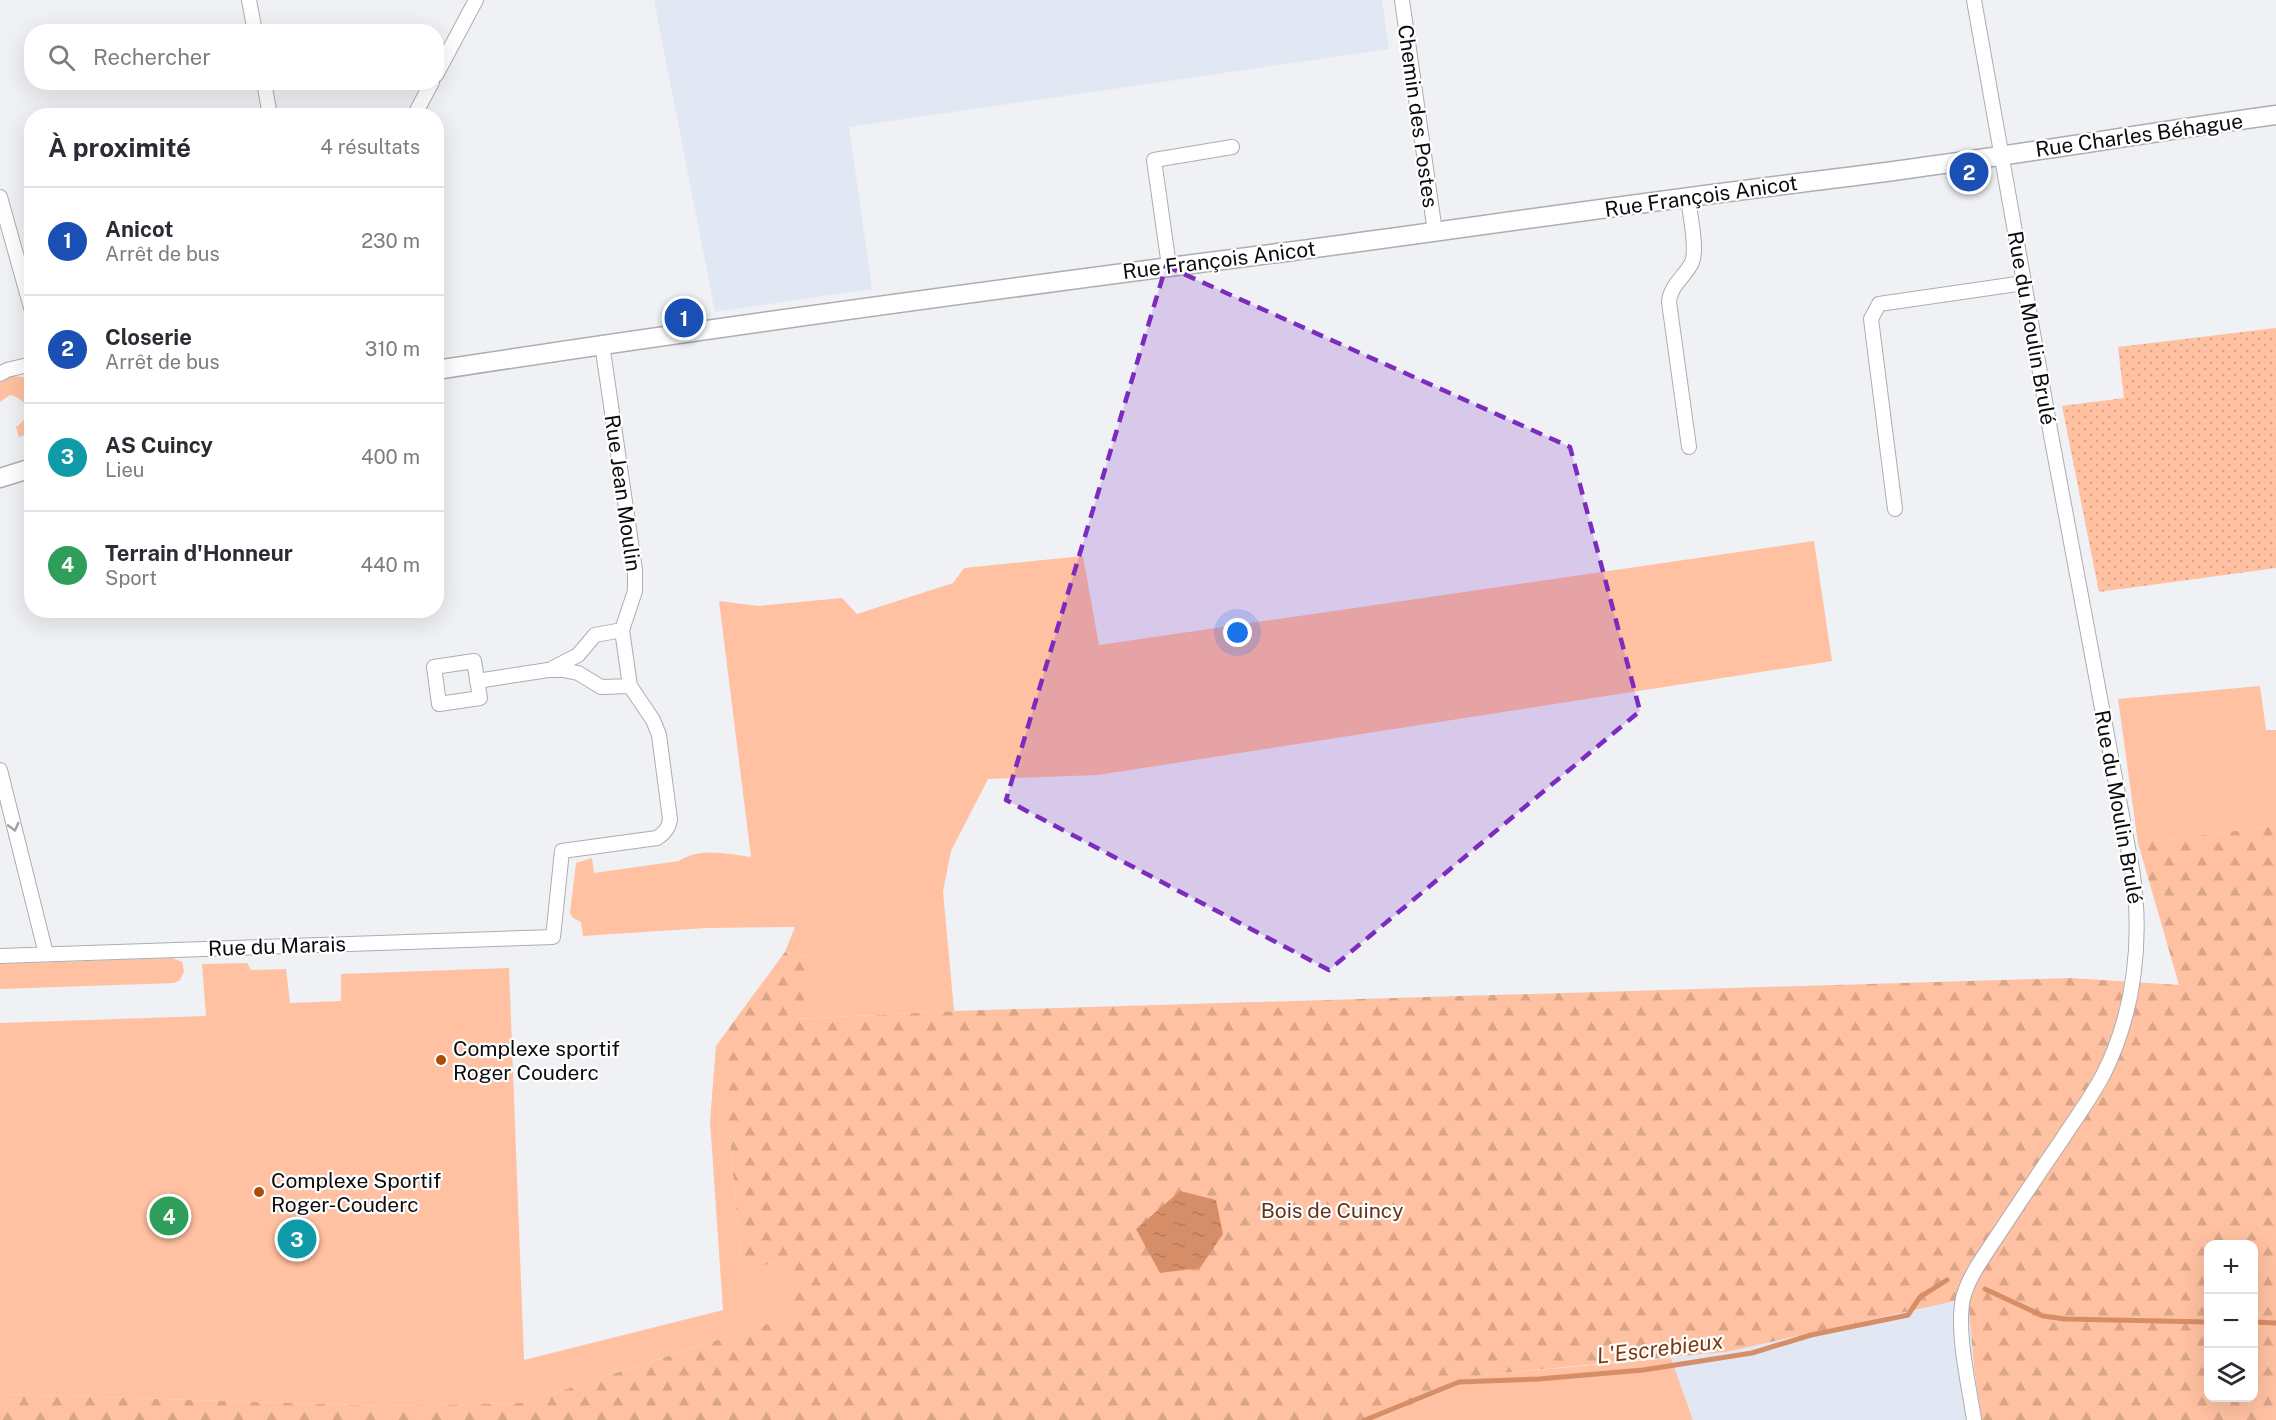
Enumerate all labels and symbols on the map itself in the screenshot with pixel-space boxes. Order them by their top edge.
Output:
street label: Chemin des Postes [1393,23,1443,209]
street label: Rue Charles Béhague [2034,108,2244,162]
pin: 2 [1950,150,1988,195]
street label: Rue François Anicot [1603,170,1799,222]
street label: Rue du Moulin Brulé [2003,229,2061,427]
street label: Rue François Anicot [1121,236,1317,284]
pin: 1 [664,296,704,340]
street label: Rue Jean Moulin [600,413,646,573]
your location [1223,618,1252,647]
street label: Rue du Moulin Brulé [2090,708,2148,906]
one-way arrow [7,822,20,832]
street label: Rue du Marais [208,931,346,961]
place label: Complexe sportif Roger Couderc [453,1036,620,1085]
marker: Complexe sportif Roger Couderc [434,1053,448,1067]
place label: Complexe Sportif Roger-Couderc [271,1168,441,1217]
marker: Complexe Sportif Roger-Couderc [252,1185,266,1199]
pin: 4 [150,1194,188,1238]
park label: Bois de Cuincy [1261,1198,1403,1223]
pin: 3 [278,1216,316,1262]
water label: L'Escrebieux [1595,1327,1725,1369]

